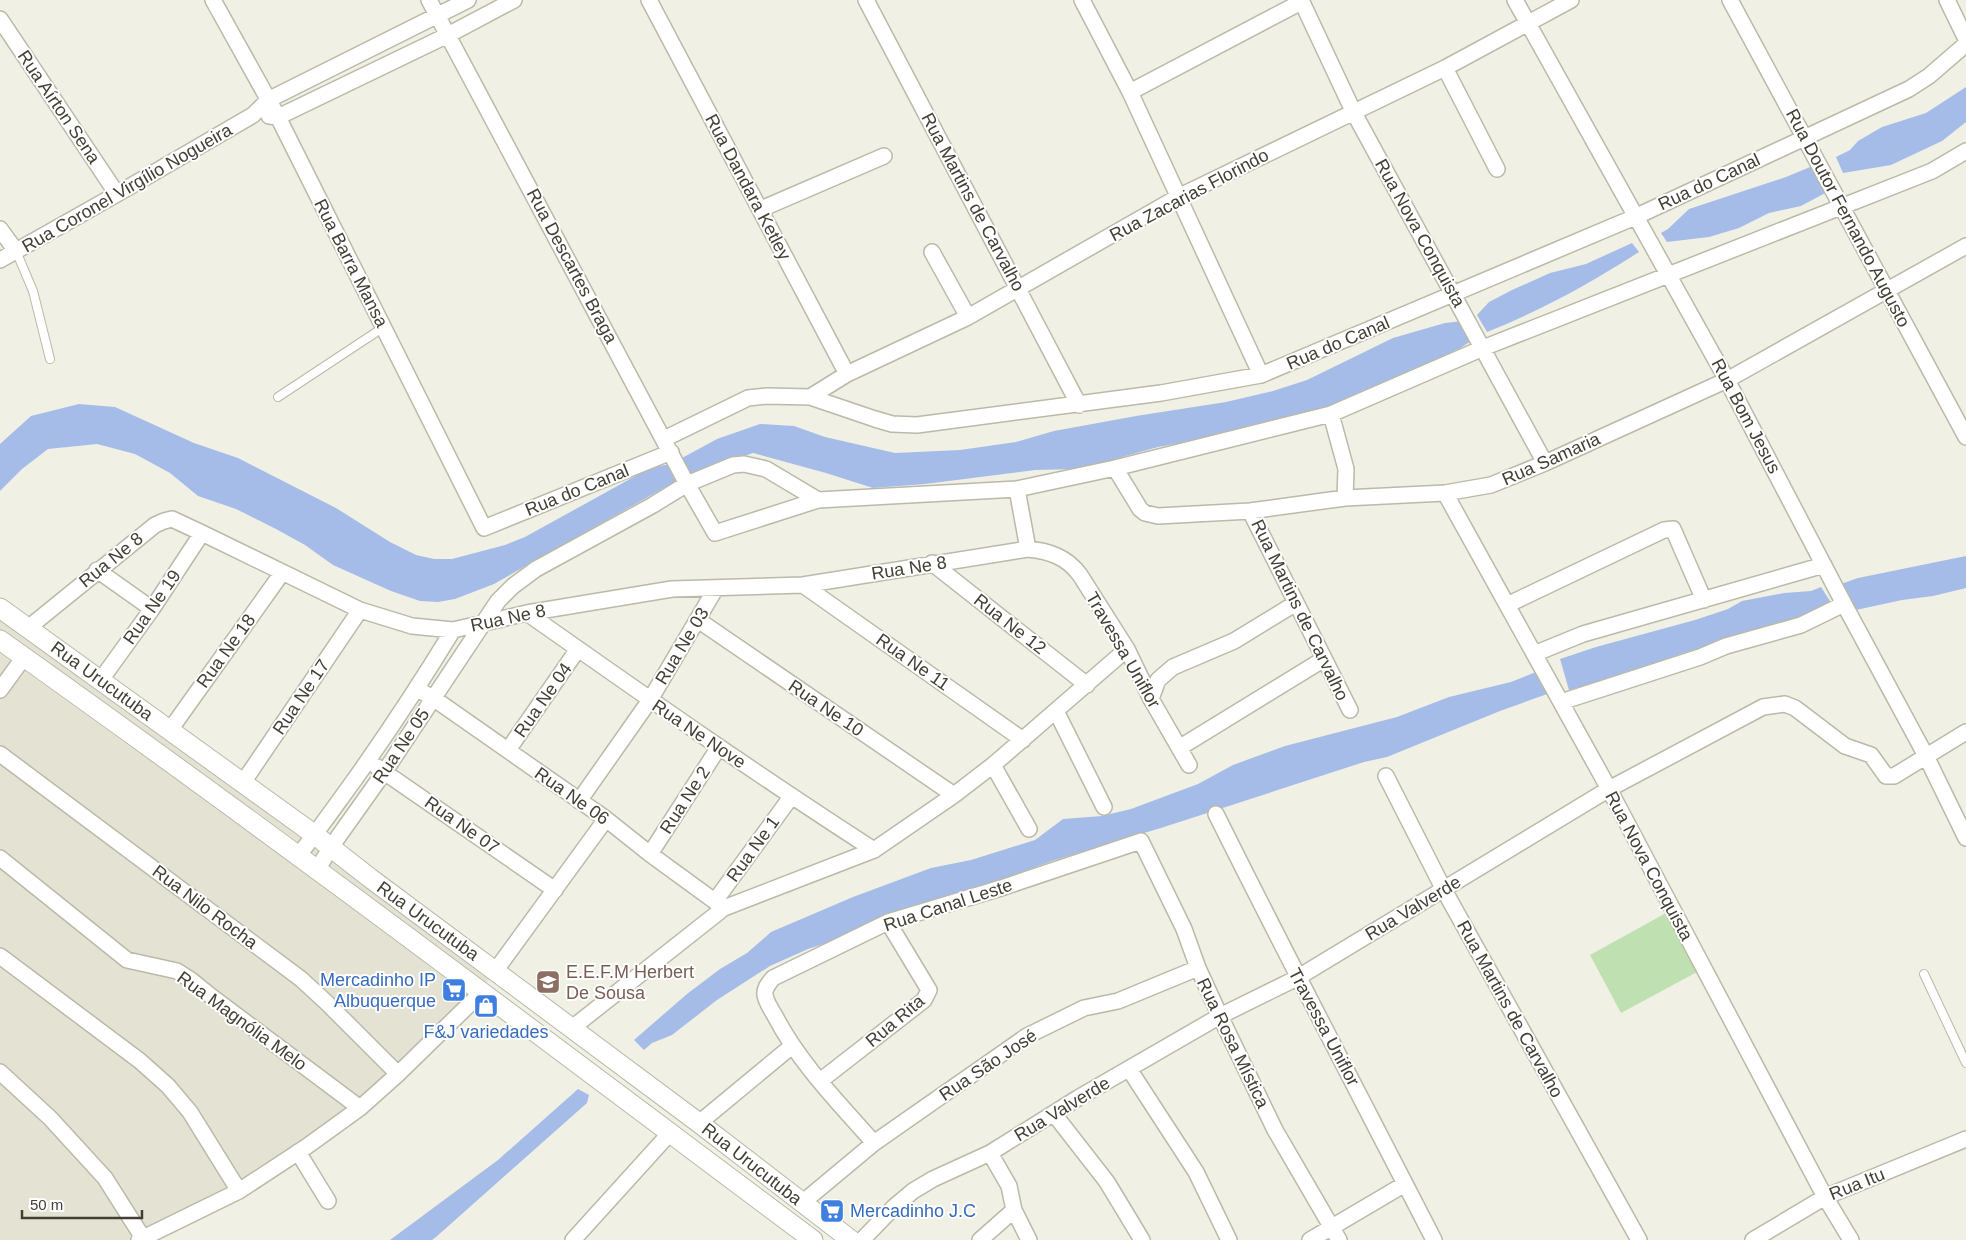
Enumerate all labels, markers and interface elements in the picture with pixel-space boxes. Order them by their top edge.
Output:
street label: Rua Aírton Sena [14,47,105,168]
street label: Rua Doutor Fernando Augusto [1782,106,1914,330]
street label: Rua Martins de Carvalho [917,109,1029,295]
street label: Rua Dandara Ketley [701,111,795,263]
street label: Rua Coronel Virgílio Nogueira [19,119,236,256]
street label: Rua Zacarias Florindo [1106,145,1272,245]
street label: Rua do Canal [1655,150,1763,214]
street label: Rua Nova Conquista [1371,156,1469,311]
street label: Rua Descartes Braga [523,185,622,348]
street label: Rua Barra Mansa [310,196,392,331]
street label: Rua do Canal [1283,312,1393,374]
street label: Rua Bom Jesus [1707,355,1785,477]
street label: Rua Samaria [1499,428,1604,489]
street label: Rua do Canal [522,460,632,520]
street label: Rua Martins de Carvalho [1247,516,1353,704]
street label: Rua Ne 8 [75,528,147,592]
street label: Rua Ne 8 [870,552,948,584]
street label: Rua Ne 19 [119,566,185,648]
street label: Travessa Uniflor [1082,589,1164,711]
street label: Rua Ne 12 [970,590,1050,658]
street label: Rua Ne 8 [469,600,547,636]
street label: Rua Ne 03 [651,604,713,688]
street label: Rua Ne 18 [193,610,259,692]
street label: Rua Ne 11 [873,630,953,694]
street label: Rua Urucutuba [47,637,158,725]
street label: Rua Ne 17 [269,656,333,738]
street label: Rua Ne 04 [510,659,576,741]
street label: Rua Ne 10 [785,676,867,740]
street label: Rua Ne Nove [649,695,749,773]
street label: Rua Ne 05 [369,705,433,787]
street label: Rua Ne 06 [531,763,613,829]
street label: Rua Ne 2 [656,763,714,837]
street label: Rua Nova Conquista [1601,788,1697,945]
street label: Rua Ne 07 [421,792,503,858]
street label: Rua Ne 1 [723,812,783,886]
street label: Rua Nilo Rocha [149,861,262,954]
street label: Rua Valverde [1362,872,1464,944]
street label: Rua Canal Leste [881,875,1015,935]
street label: Rua Urucutuba [373,877,484,965]
street label: Rua Martins de Carvalho [1453,917,1567,1101]
place label: E.E.F.M Herbert De Sousa [566,962,694,1003]
street label: Travessa Uniflor [1285,965,1363,1089]
street label: Rua Magnólia Melo [173,967,311,1075]
school or university icon: E.E.F.M Herbert De Sousa [535,969,561,995]
place label: Mercadinho IP Albuquerque [320,970,436,1011]
street label: Rua Rosa Mística [1193,975,1274,1112]
supermarket icon: Mercadinho IP Albuquerque [441,977,467,1003]
street label: Rua Rita [862,990,929,1051]
shop icon: F&J variedades [473,993,499,1019]
place label: F&J variedades [423,1022,549,1042]
street label: Rua São José [936,1025,1040,1105]
street label: Rua Valverde [1011,1073,1113,1145]
street label: Rua Urucutuba [698,1119,807,1210]
street label: Rua Itu [1826,1164,1888,1204]
scale bar [22,1188,142,1220]
text: 50 m [30,1196,63,1213]
supermarket icon: Mercadinho J.C [819,1198,845,1224]
place label: Mercadinho J.C [850,1201,976,1221]

